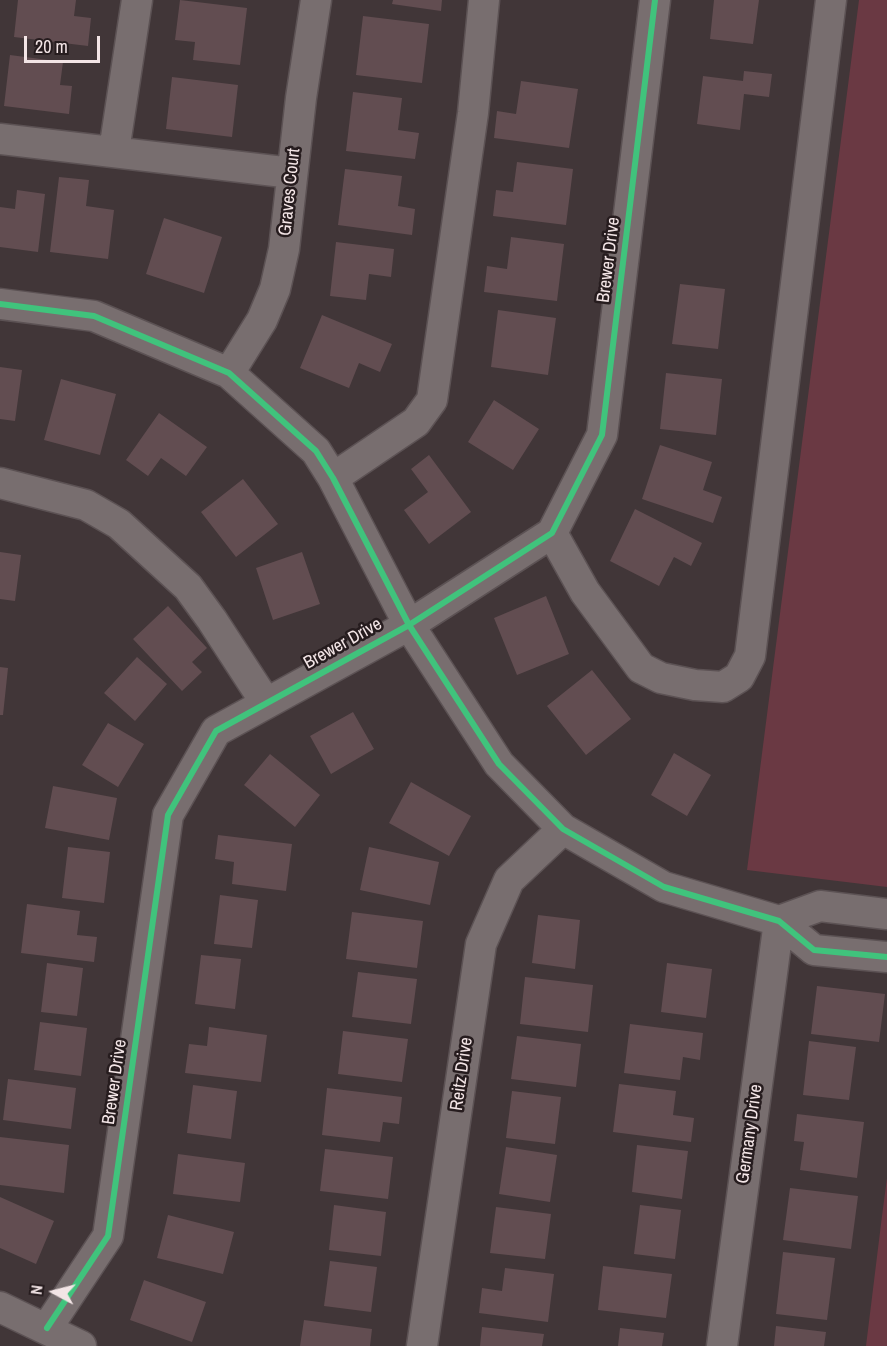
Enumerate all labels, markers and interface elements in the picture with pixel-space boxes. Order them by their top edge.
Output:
scale bar [27,24,104,62]
text: 20 m [35,34,68,59]
street label: Graves Court [275,147,305,237]
street label: Brewer Drive [593,216,625,304]
street label: Brewer Drive [300,614,386,674]
street label: Reitz Drive [446,1036,478,1112]
street label: Brewer Drive [98,1038,132,1126]
street label: Germany Drive [732,1083,768,1185]
north arrow [24,1262,84,1322]
text: N [25,1284,48,1296]

